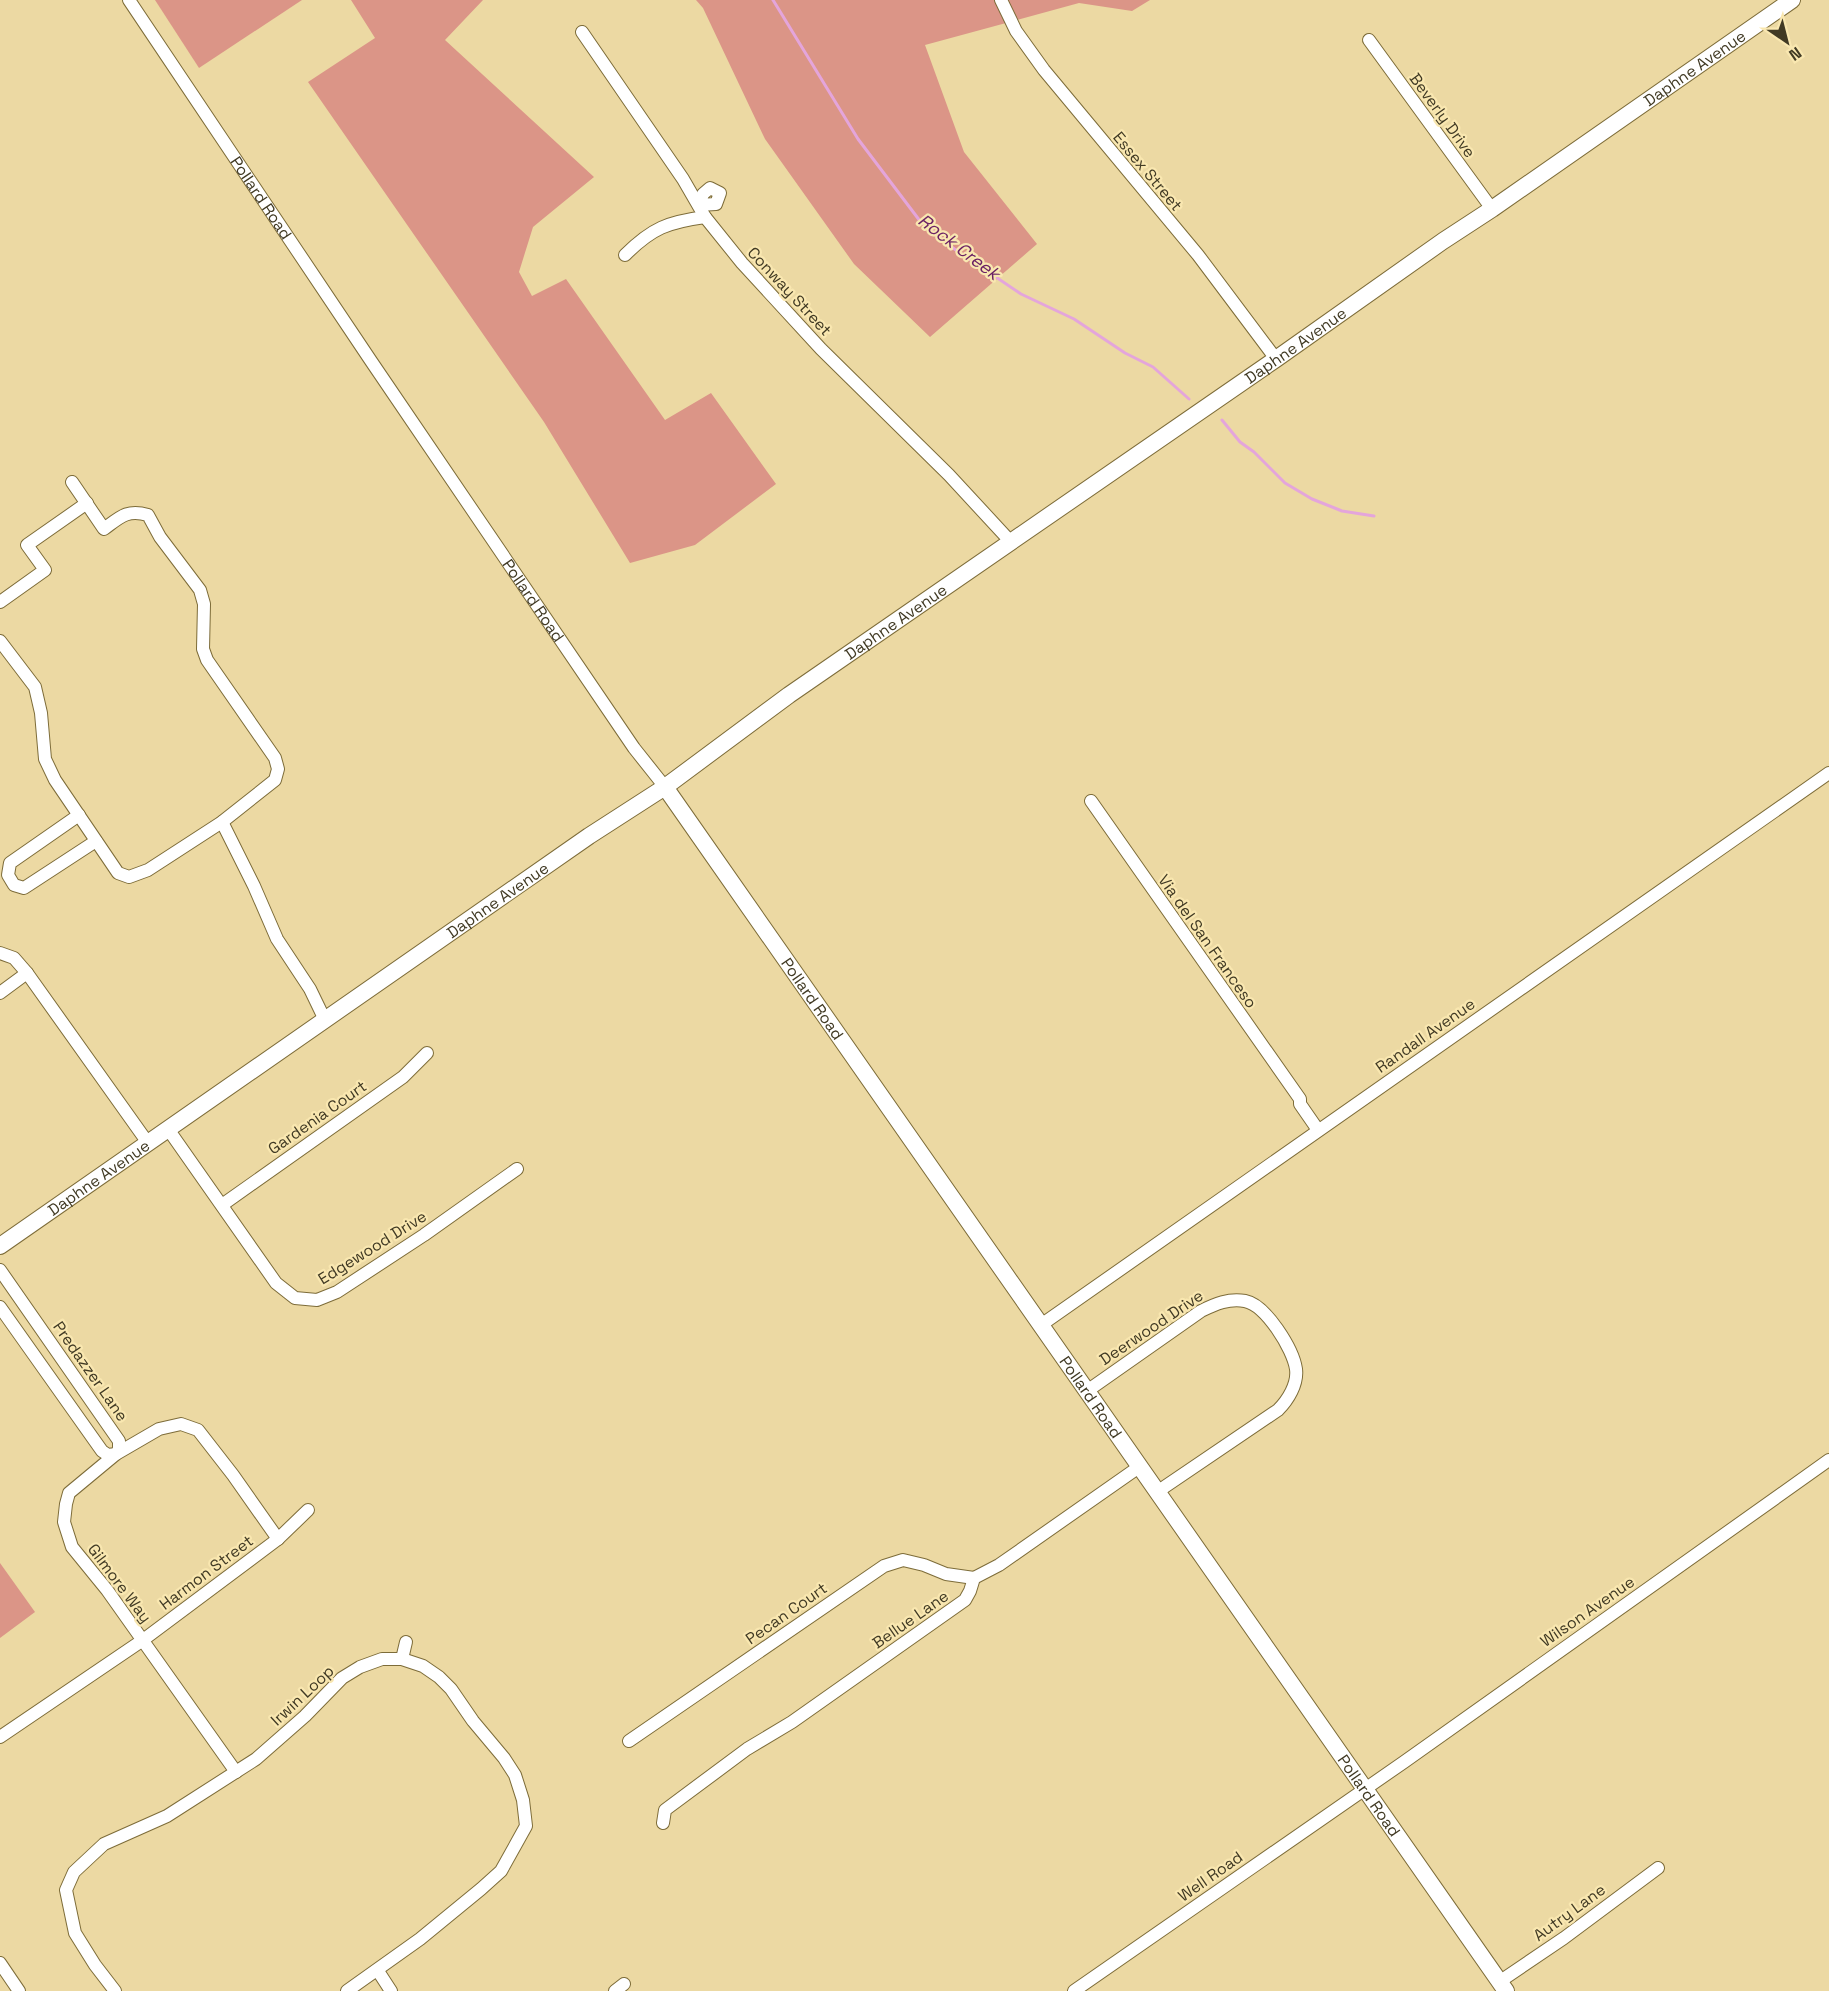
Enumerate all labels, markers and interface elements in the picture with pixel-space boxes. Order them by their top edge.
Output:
north arrow [1757,12,1817,72]
street label: Daphne Avenue [1640,25,1750,111]
text: N [1785,42,1806,66]
street label: Beverly Drive [1405,69,1480,162]
street label: Essex Street [1108,127,1187,215]
street label: Pollard Road [226,152,296,244]
water label: Rock Creek [914,208,1007,286]
street label: Conway Street [743,242,836,340]
street label: Daphne Avenue [1241,303,1351,388]
street label: Pollard Road [498,555,569,646]
street label: Daphne Avenue [841,579,951,664]
street label: Daphne Avenue [443,857,553,943]
street label: Via del San Franceso [1153,870,1262,1012]
street label: Pollard Road [776,954,848,1044]
street label: Randall Avenue [1371,993,1479,1078]
street label: Gardenia Court [264,1076,371,1159]
street label: Daphne Avenue [44,1135,154,1221]
street label: Edgewood Drive [314,1206,430,1289]
street label: Deerwood Drive [1095,1285,1207,1370]
street label: Predazzer Lane [48,1317,133,1425]
street label: Pollard Road [1055,1352,1127,1442]
street label: Harmon Street [155,1530,257,1615]
street label: Gilmore Way [83,1539,156,1627]
street label: Wilson Avenue [1536,1571,1639,1652]
street label: Pecan Court [741,1578,831,1649]
street label: Bellue Lane [868,1585,953,1653]
street label: Irwin Loop [266,1661,339,1730]
street label: Pollard Road [1333,1750,1405,1841]
street label: Well Road [1174,1846,1247,1906]
street label: Autry Lane [1529,1879,1610,1946]

